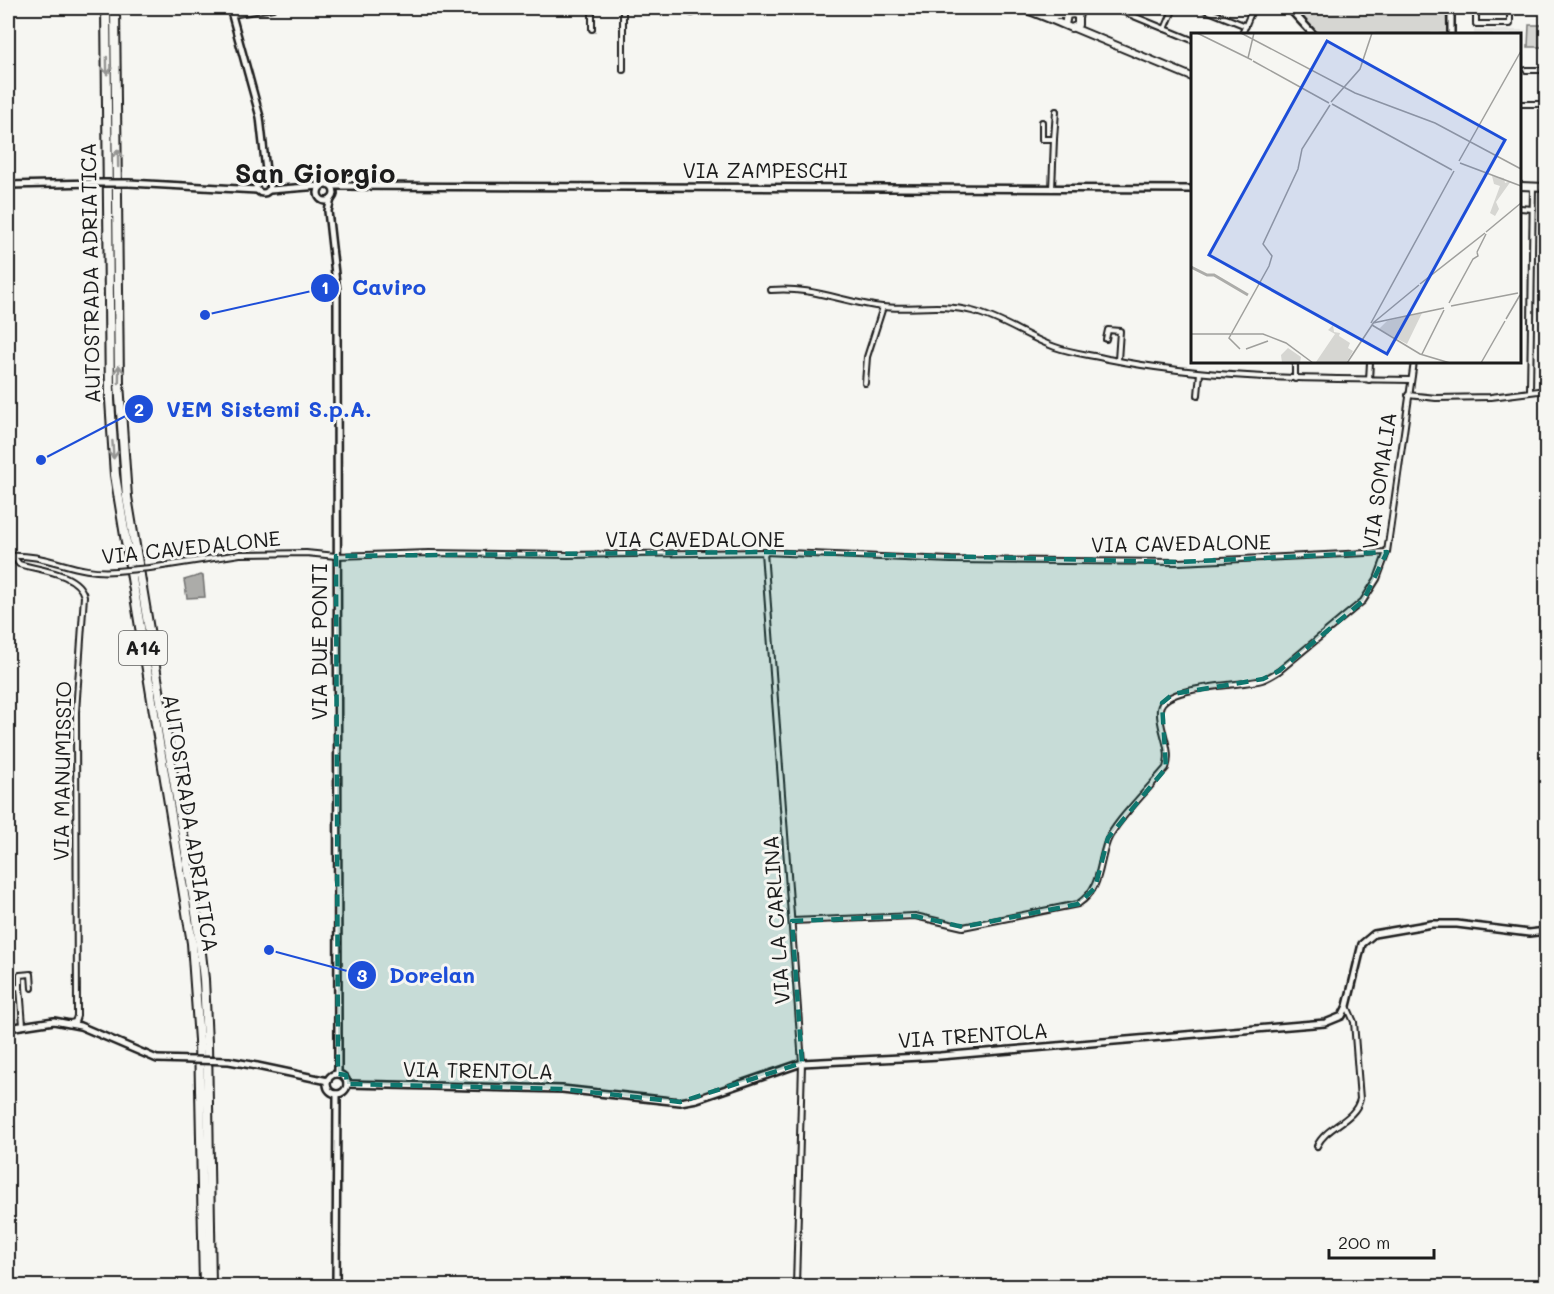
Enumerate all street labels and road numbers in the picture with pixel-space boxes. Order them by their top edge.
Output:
street label: AUTOSTRADA ADRIATICA [74,142,105,404]
street label: VIA ZAMPESCHI [682,156,848,183]
street label: VIA SOMALIA [1356,410,1402,551]
street label: VIA CAVEDALONE [100,524,282,569]
street label: VIA CAVEDALONE [605,525,785,552]
street label: VIA CAVEDALONE [1091,527,1271,558]
street label: VIA DUE PONTI [305,564,332,721]
road number: A14 [119,631,167,665]
street label: VIA MANUMISSIO [46,681,77,861]
street label: AUTOSTRADA ADRIATICA [158,692,225,954]
street label: VIA LA CARLINA [756,835,795,1006]
street label: VIA TRENTOLA [897,1016,1049,1053]
street label: VIA TRENTOLA [403,1055,554,1084]

